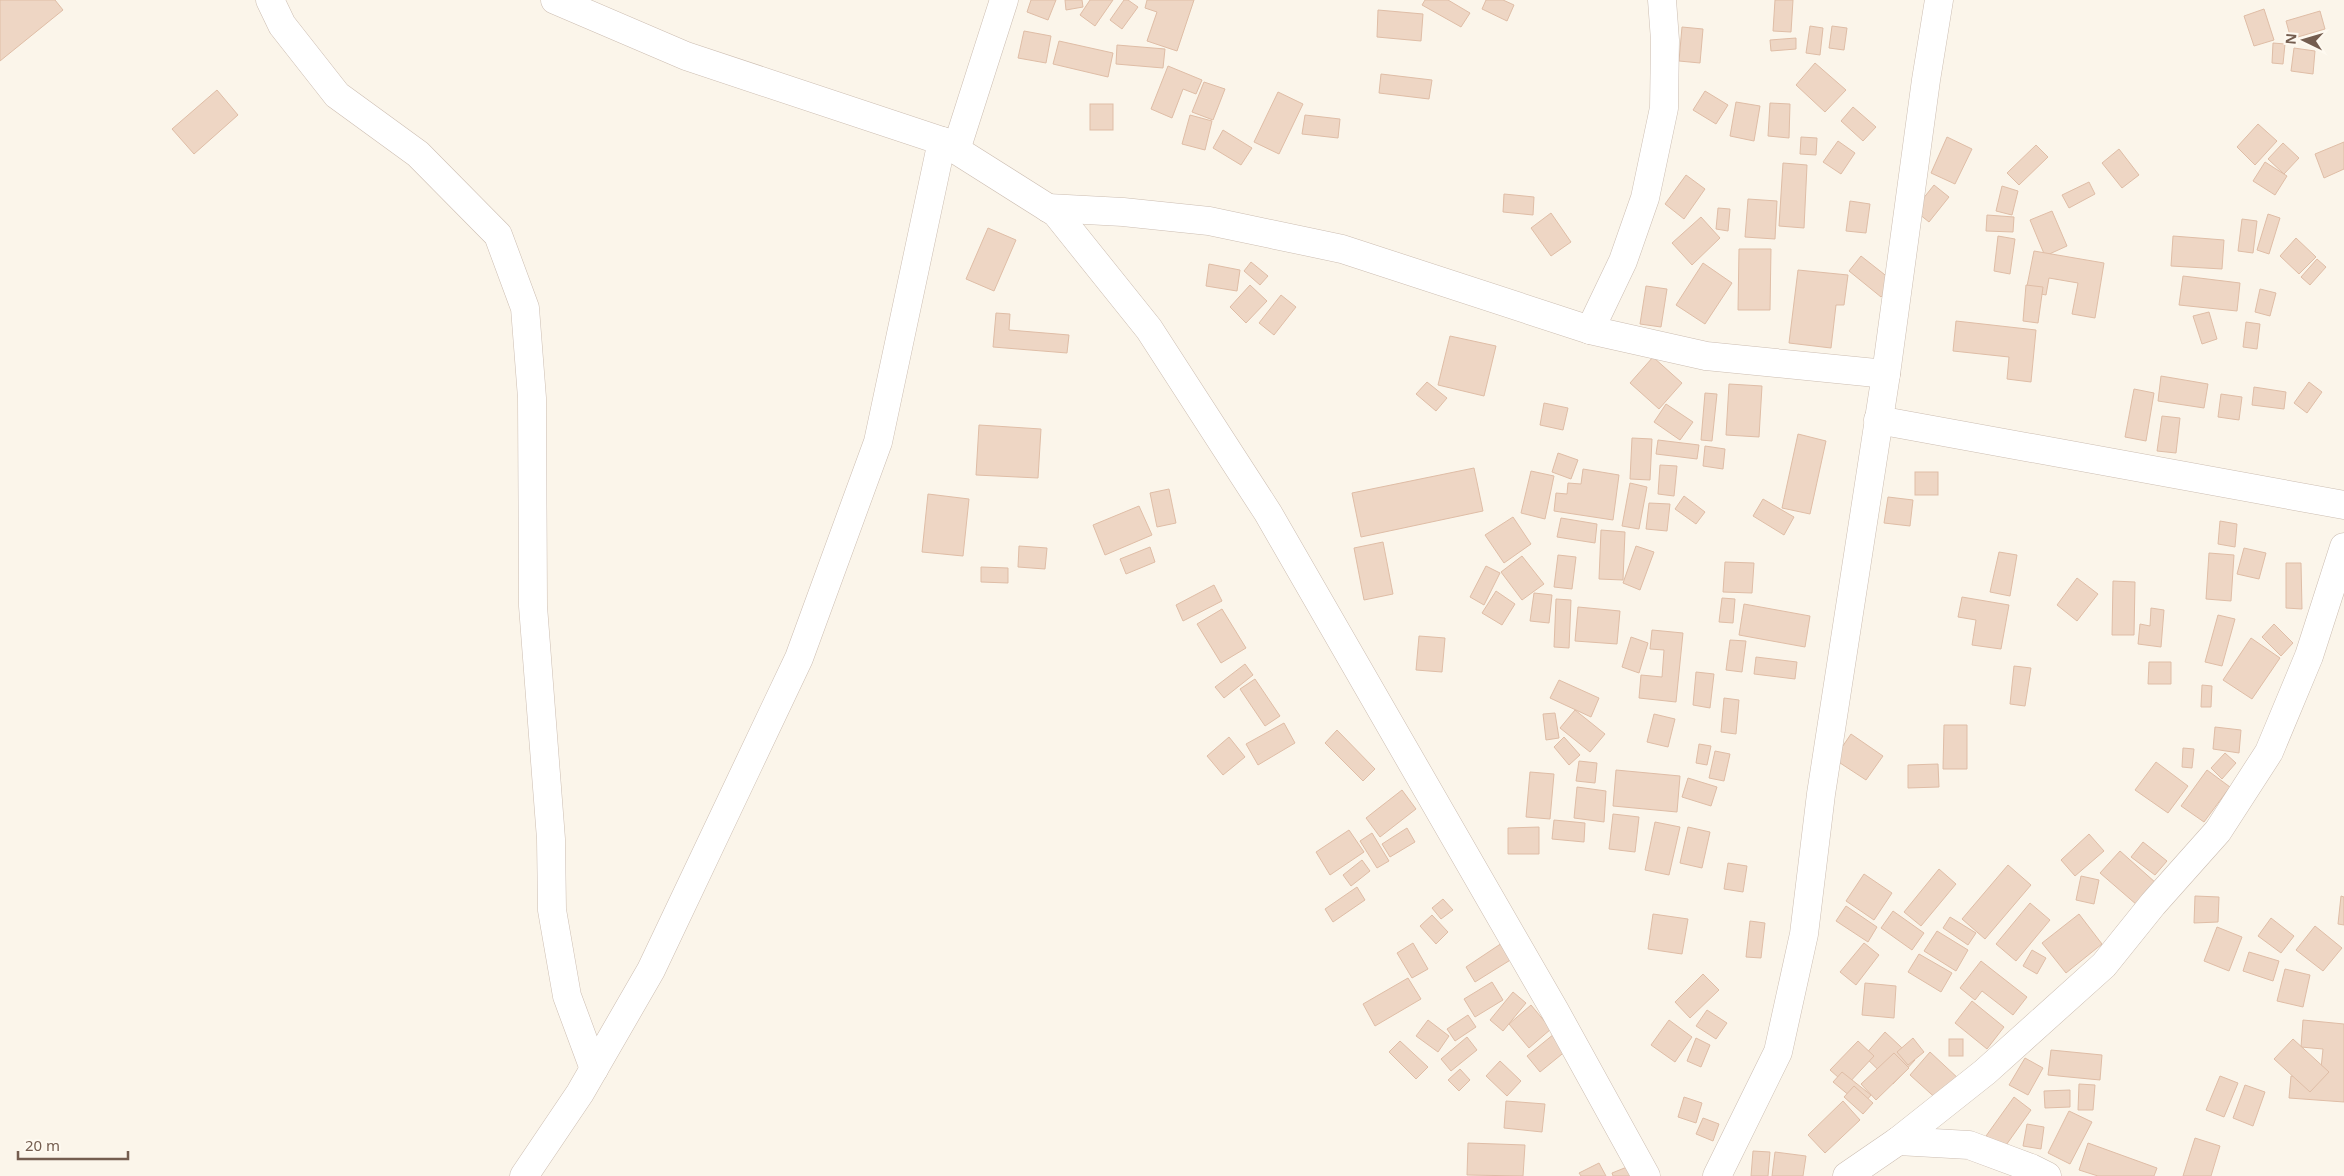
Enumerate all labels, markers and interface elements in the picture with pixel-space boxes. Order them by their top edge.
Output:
north arrow [2279,15,2329,65]
text: N [2281,32,2301,45]
scale bar [18,1128,128,1160]
text: 20 m [25,1135,60,1155]

